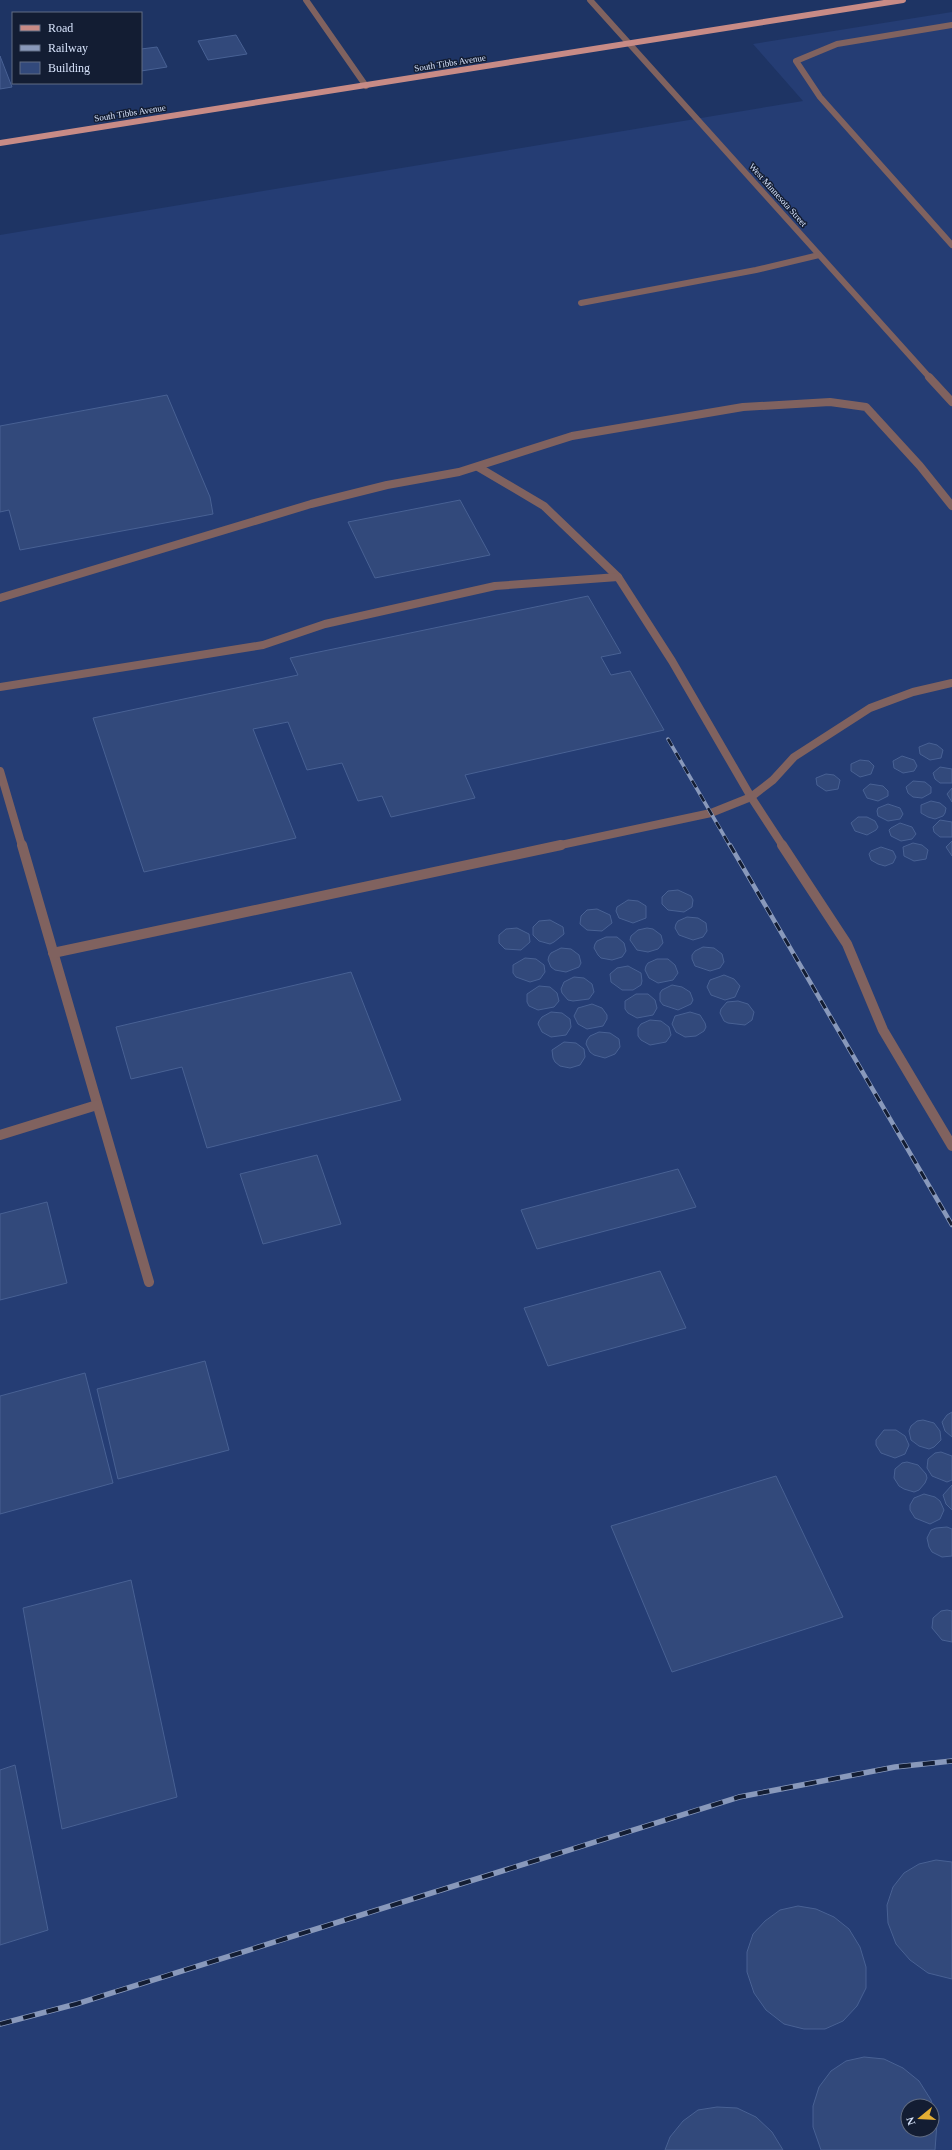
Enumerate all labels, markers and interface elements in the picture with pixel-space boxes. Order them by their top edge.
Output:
legend [12,12,142,84]
text: Road [48,21,73,35]
text: Railway [48,41,88,55]
street label: South Tibbs Avenue [413,52,487,74]
text: Building [48,61,90,75]
street label: South Tibbs Avenue [93,102,167,124]
street label: West Minnesota Street [747,161,809,229]
north arrow [900,2098,940,2138]
text: N [904,2115,917,2127]

